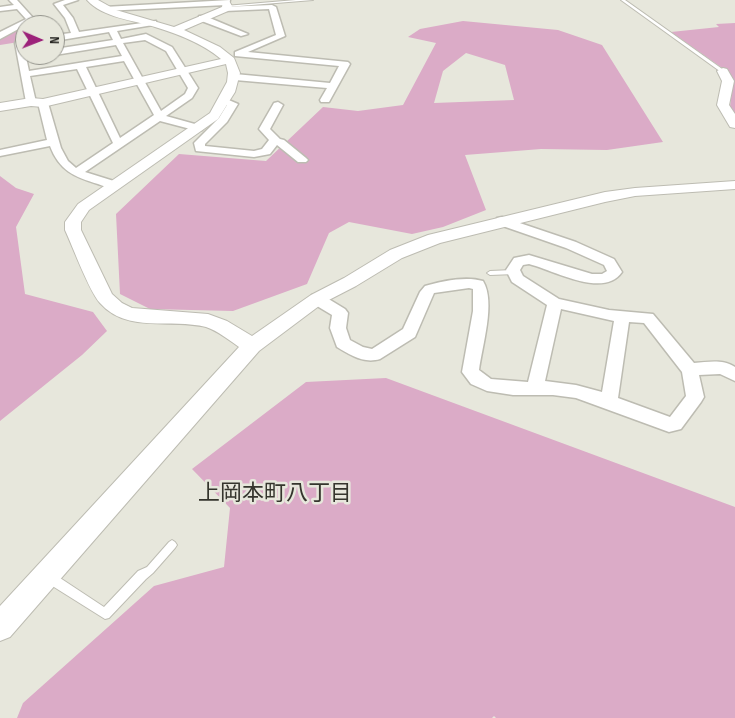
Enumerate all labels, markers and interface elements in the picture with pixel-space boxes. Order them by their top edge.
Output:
north arrow [15,15,65,65]
text: N [46,36,63,44]
district label: 上岡本町八丁目 [198,481,352,507]

